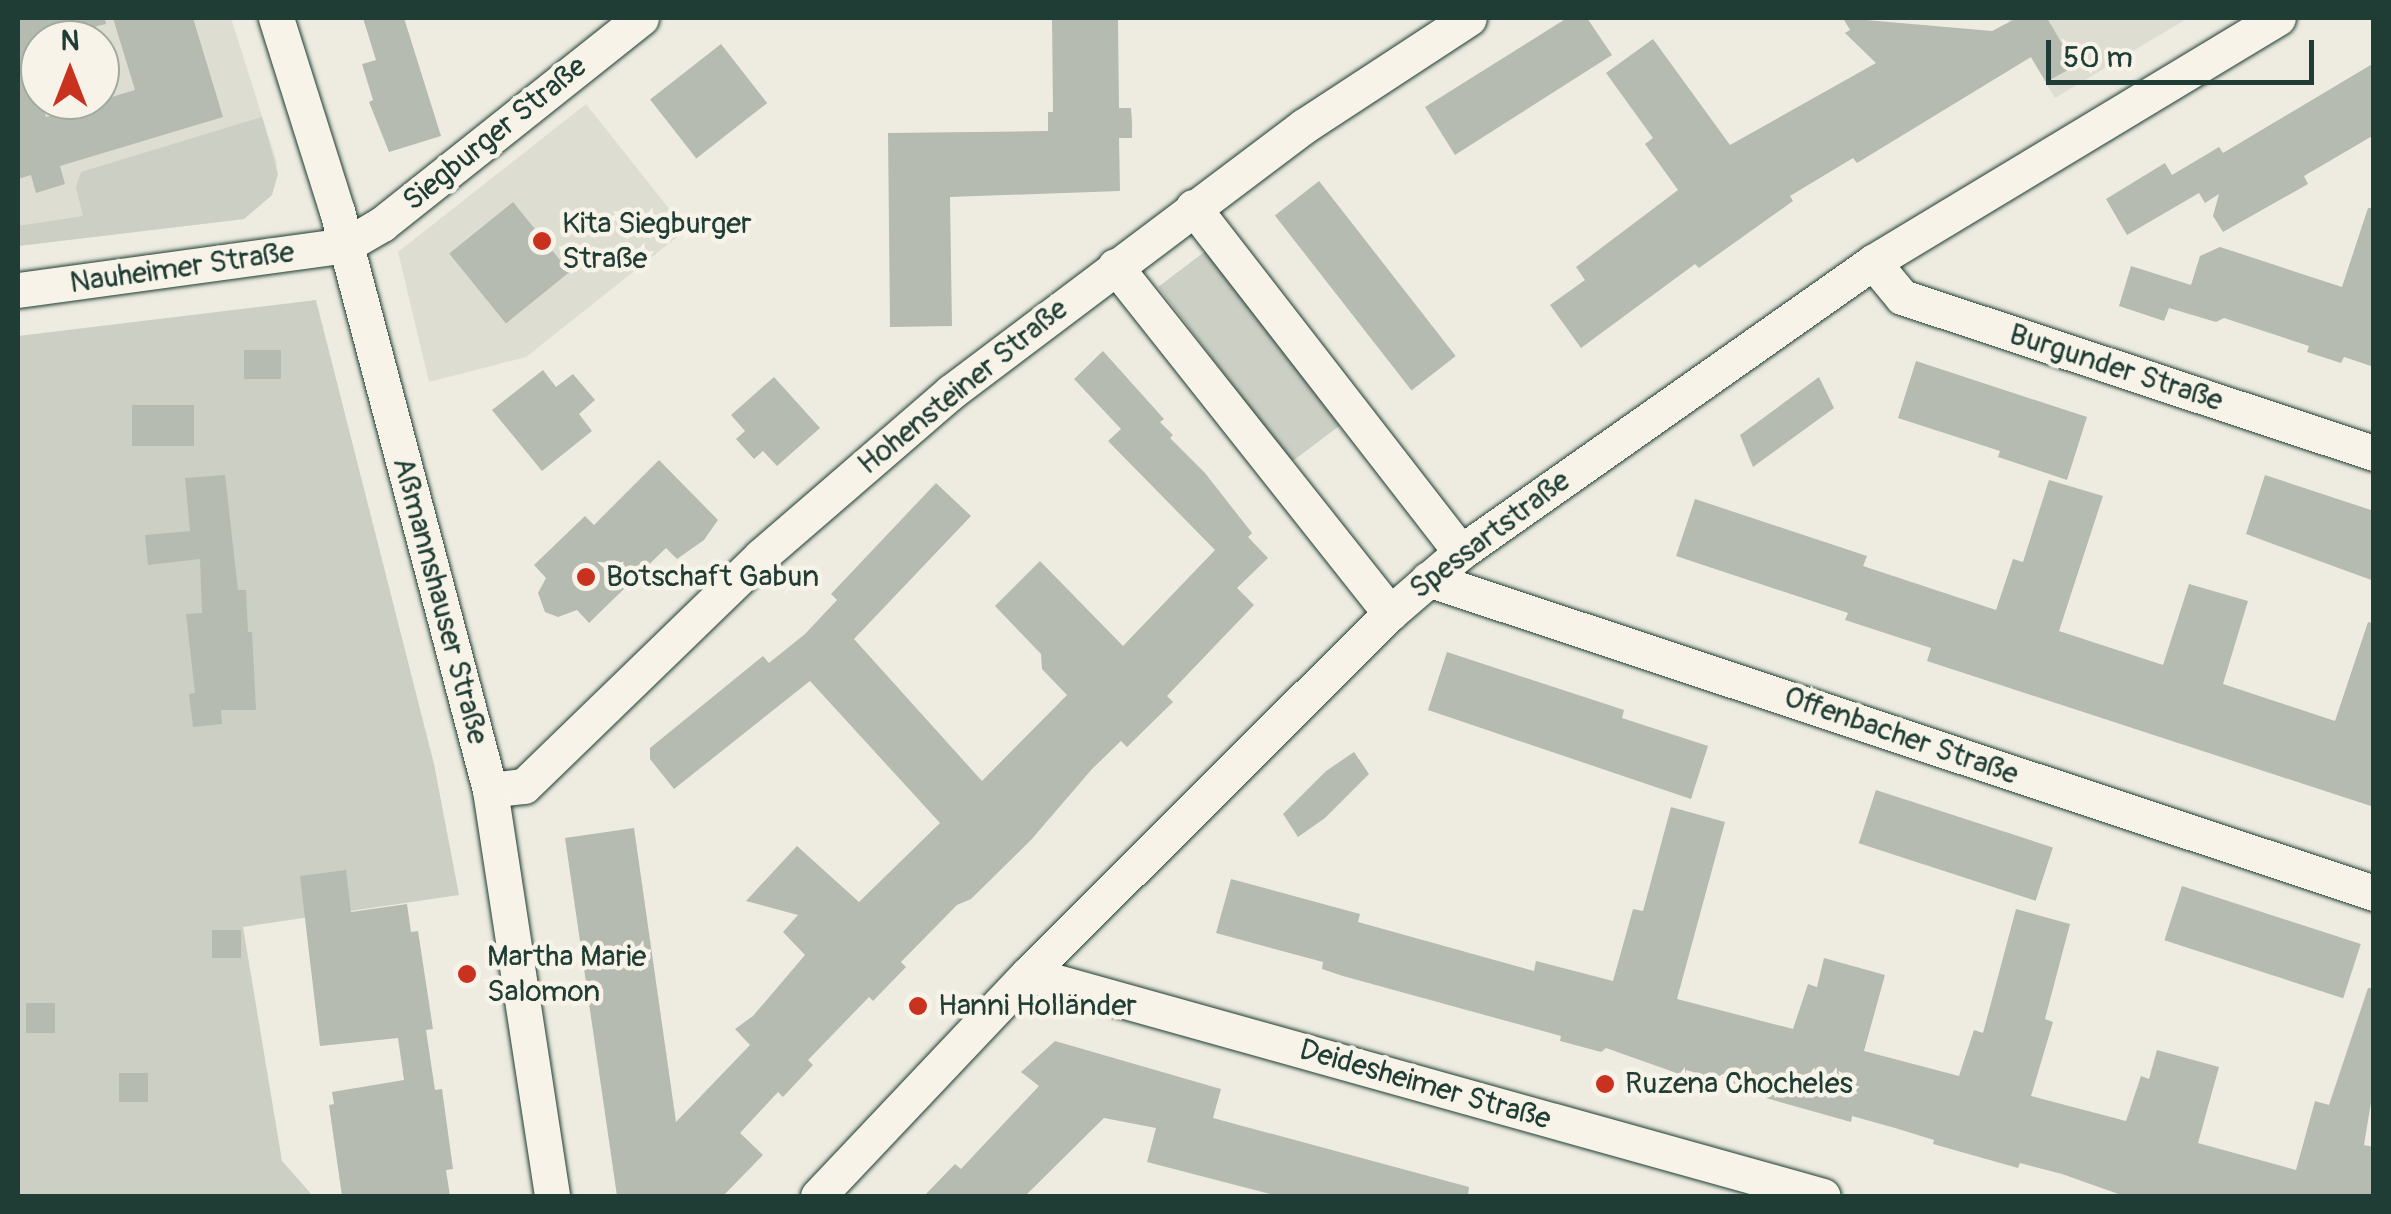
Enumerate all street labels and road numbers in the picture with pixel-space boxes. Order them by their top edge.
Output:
street label: Siegburger Straße [396,49,594,219]
street label: Nauheimer Straße [67,234,297,302]
street label: Hohensteiner Straße [851,291,1075,483]
street label: Burgunder Straße [2005,317,2227,419]
street label: Aßmannshauser Straße [384,454,496,748]
street label: Spessartstraße [1403,463,1577,607]
street label: Offenbacher Straße [1779,679,2023,793]
street label: Deidesheimer Straße [1295,1032,1555,1138]

